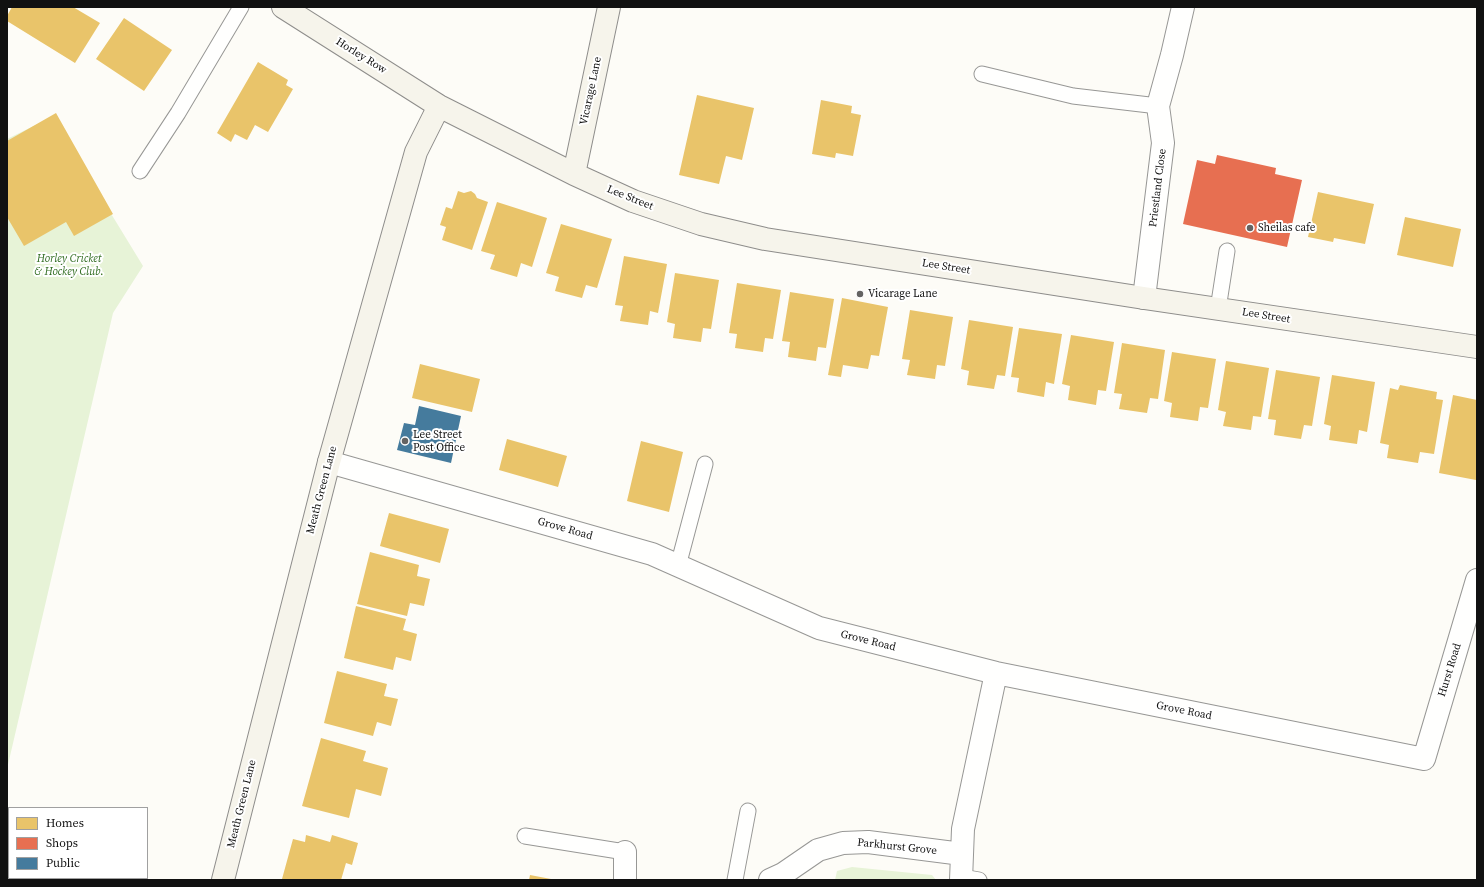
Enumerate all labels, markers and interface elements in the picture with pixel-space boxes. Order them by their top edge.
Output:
street label: Horley Row [333,35,389,77]
street label: Vicarage Lane [577,56,605,126]
street label: Priestland Close [1147,148,1169,228]
street label: Lee Street [605,183,655,213]
place label: Sheilas cafe [1258,221,1315,235]
marker: Sheilas cafe [1245,223,1255,233]
park label: Horley Cricket & Hockey Club. [34,252,104,278]
street label: Lee Street [921,257,971,277]
place label: Vicarage Lane [868,287,937,301]
marker: Vicarage Lane [855,289,865,299]
street label: Lee Street [1241,306,1291,326]
place label: Lee Street Post Office [413,428,465,454]
marker: Lee Street Post Office [400,436,410,446]
street label: Meath Green Lane [304,445,340,535]
street label: Grove Road [536,515,594,543]
street label: Grove Road [839,628,897,654]
street label: Hurst Road [1436,642,1464,698]
street label: Grove Road [1155,699,1213,723]
street label: Meath Green Lane [225,759,259,849]
legend [8,807,148,879]
text: Homes [46,815,84,831]
text: Shops [46,835,78,851]
street label: Parkhurst Grove [857,836,937,858]
text: Public [46,855,80,871]

